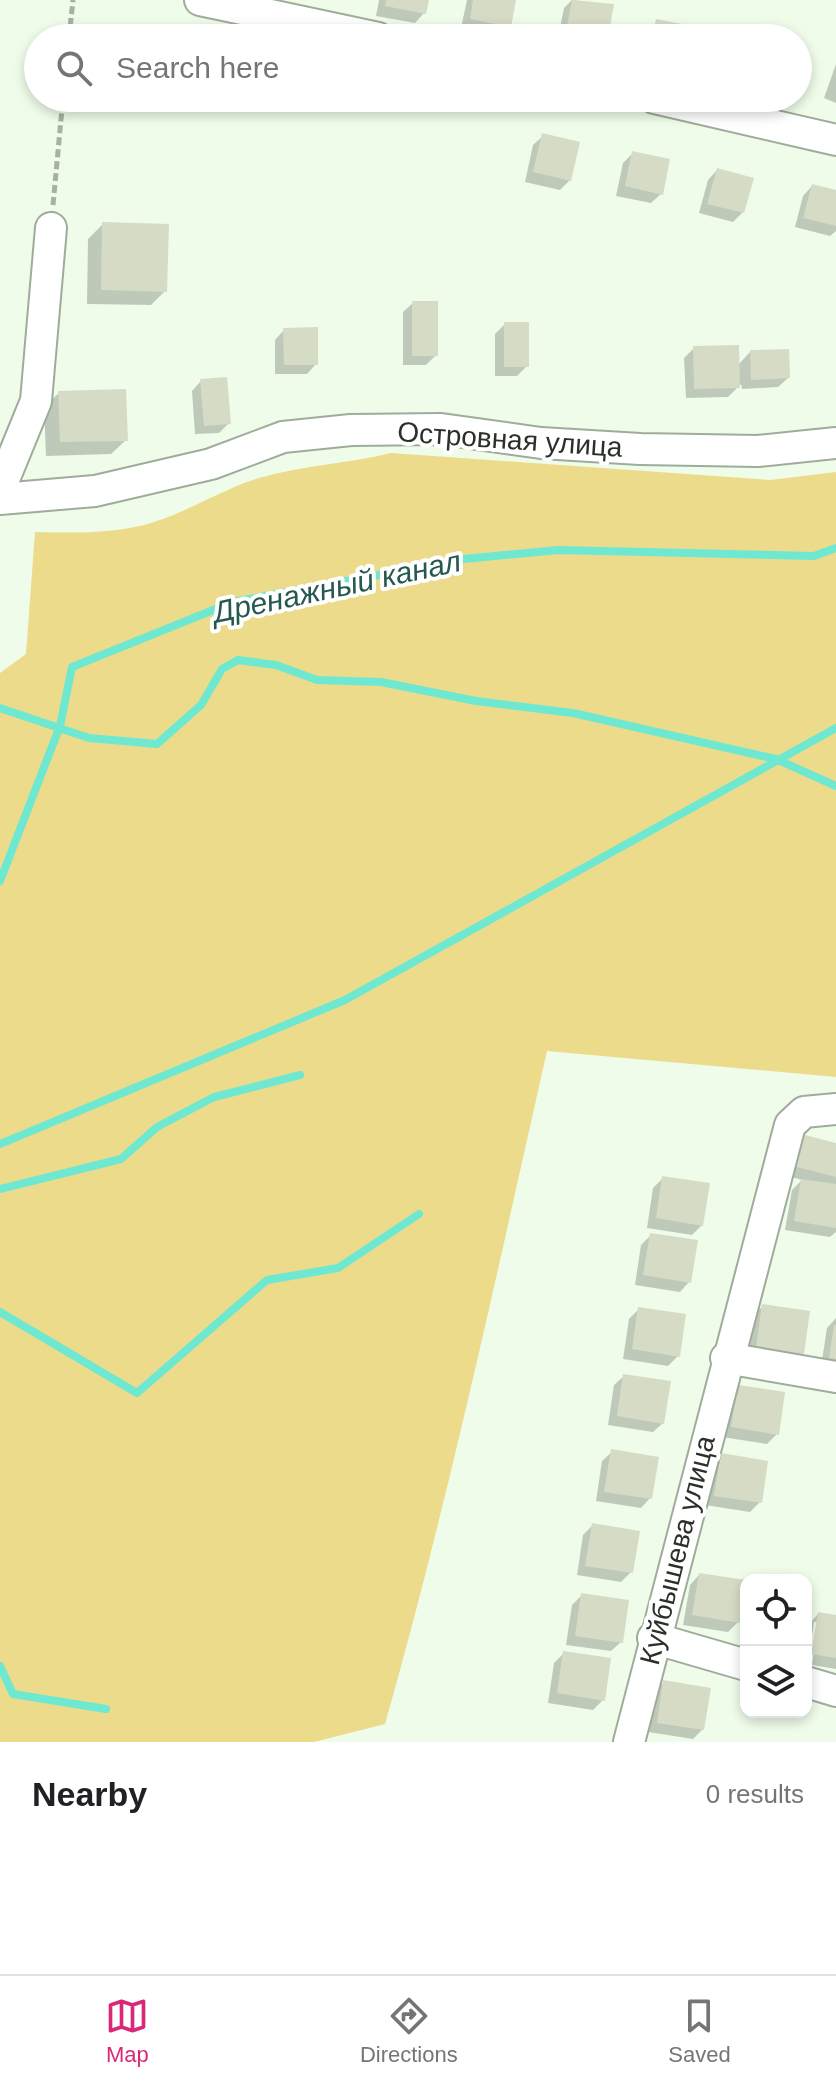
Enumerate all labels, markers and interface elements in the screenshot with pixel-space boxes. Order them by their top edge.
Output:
search box [24,24,812,112]
icon: search [52,46,96,90]
text: Search here [116,51,279,84]
street label: Островная улица [396,416,624,463]
water label: Дренажный канал [207,544,464,630]
street label: Куйбышева улица [634,1432,721,1668]
map controls [740,1574,812,1718]
button: locate [740,1574,812,1646]
button: layers [740,1646,812,1718]
text: Nearby [32,1775,147,1813]
text: 0 results [706,1779,804,1809]
tab: Map [105,1994,149,2068]
tab: Directions [360,1994,458,2068]
tab: Saved [668,1994,731,2068]

